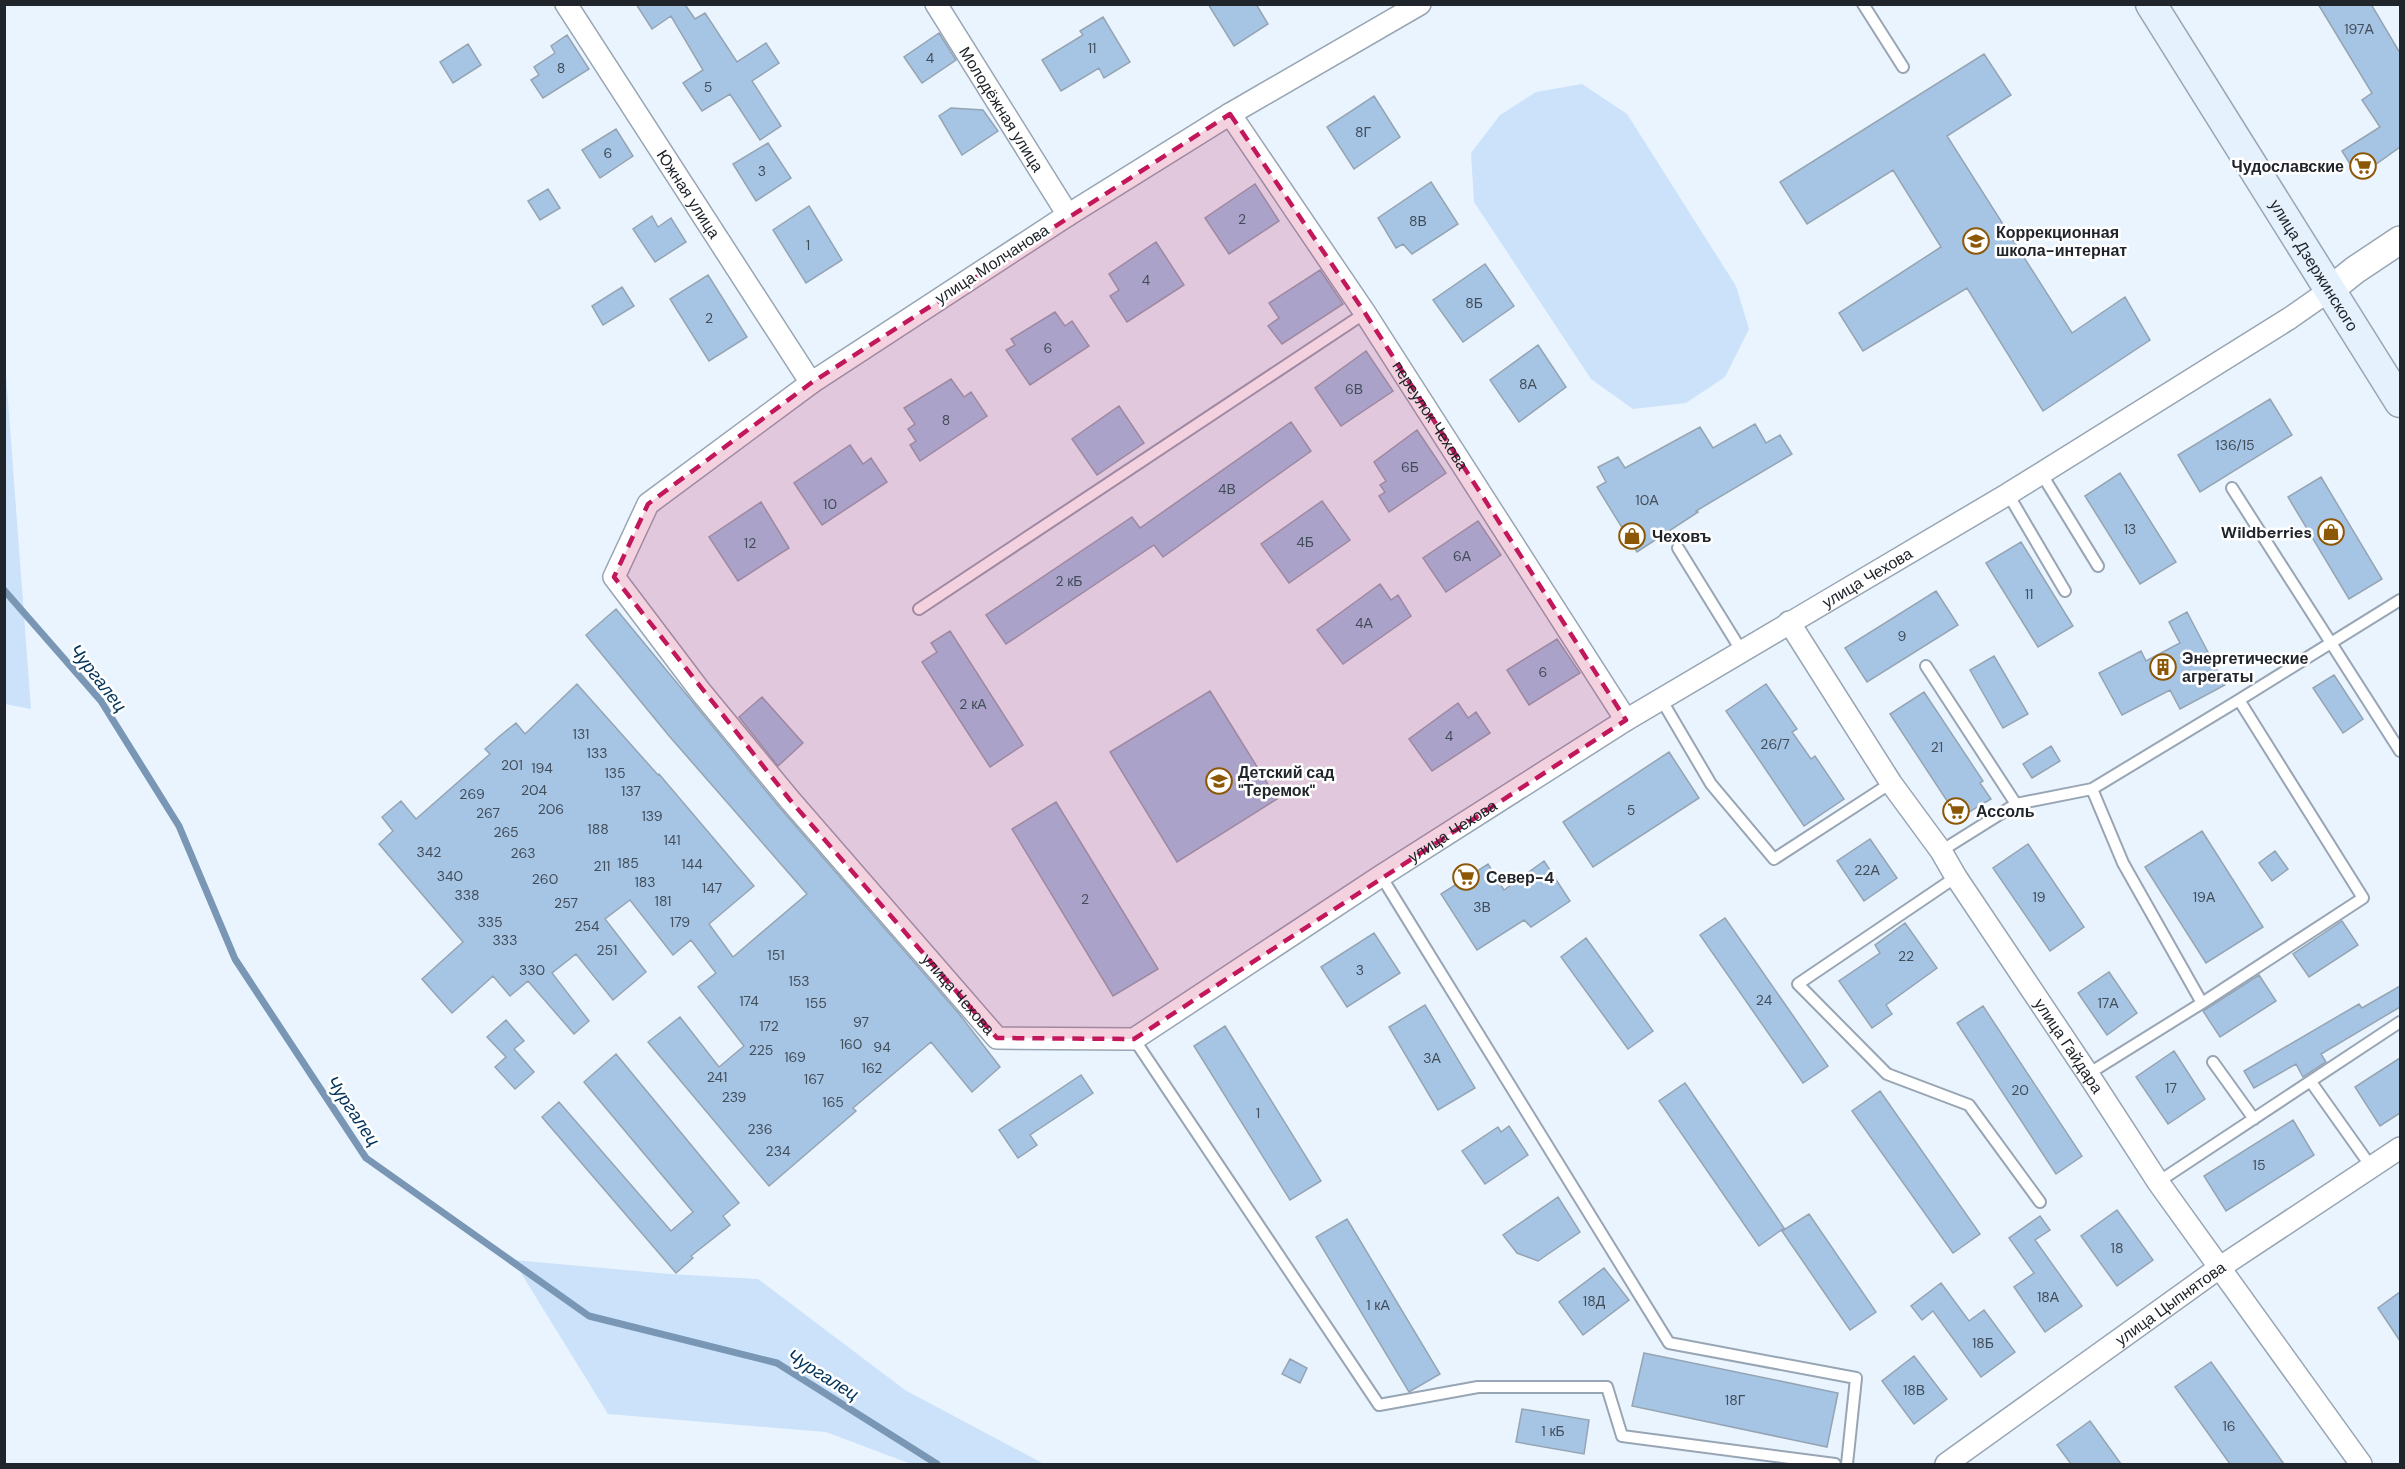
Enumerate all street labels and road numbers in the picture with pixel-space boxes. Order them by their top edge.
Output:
street label: Молодёжная улица [955,43,1049,176]
street label: Южная улица [652,145,725,242]
street label: улица Дзержинского [2265,195,2364,335]
street label: улица Молчанова [931,219,1053,309]
street label: переулок Чехова [1388,357,1473,474]
street label: улица Чехова [1818,543,1916,612]
street label: улица Чехова [1404,794,1501,867]
street label: улица Чехова [917,949,1000,1039]
street label: улица Гайдара [2030,994,2108,1097]
street label: улица Цыпнятова [2111,1256,2229,1350]

